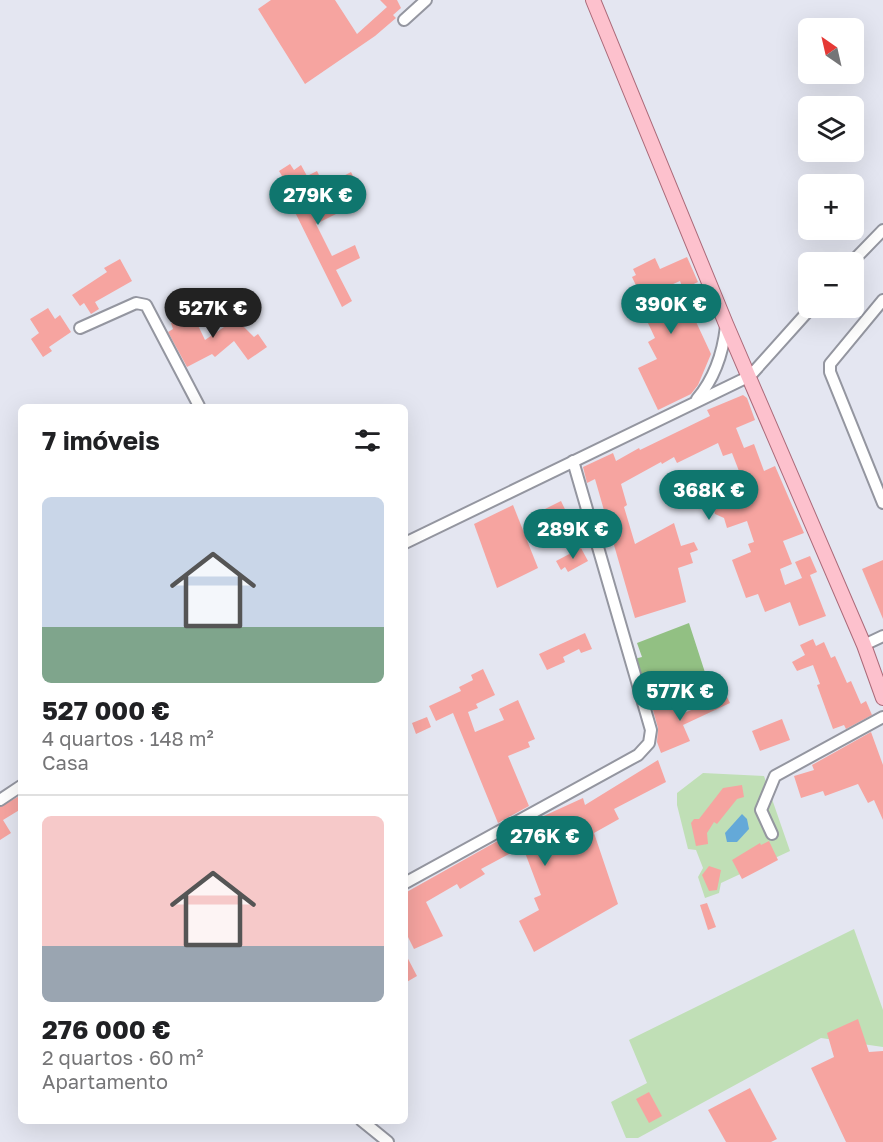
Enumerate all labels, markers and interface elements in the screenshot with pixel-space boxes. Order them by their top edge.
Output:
north arrow [798,18,864,84]
map controls [798,18,864,318]
button: layers [798,96,864,162]
button: + [798,174,864,240]
pin: 279K € [269,175,367,226]
text: 279K € [283,182,353,206]
button: − [798,252,864,318]
pin: 390K € [622,284,720,335]
pin: 527K € [164,288,262,339]
text: 390K € [635,291,707,315]
text: 527K € [179,295,247,319]
icon: filters [351,424,384,457]
text: 7 imóveis [42,425,160,456]
pin: 368K € [660,470,758,521]
text: 368K € [673,477,745,501]
pin: 289K € [524,509,622,560]
text: 289K € [537,516,609,540]
icon: home [159,536,267,644]
pin: 577K € [631,671,729,722]
text: 577K € [646,678,714,702]
text: 527 000 € [42,695,170,726]
text: 4 quartos · 148 m² [42,726,214,750]
text: Casa [42,750,89,774]
pin: 276K € [496,816,594,867]
text: 276K € [510,823,580,847]
icon: home [159,855,267,963]
text: 276 000 € [42,1014,171,1045]
text: 2 quartos · 60 m² [42,1045,204,1069]
text: Apartamento [42,1069,168,1093]

